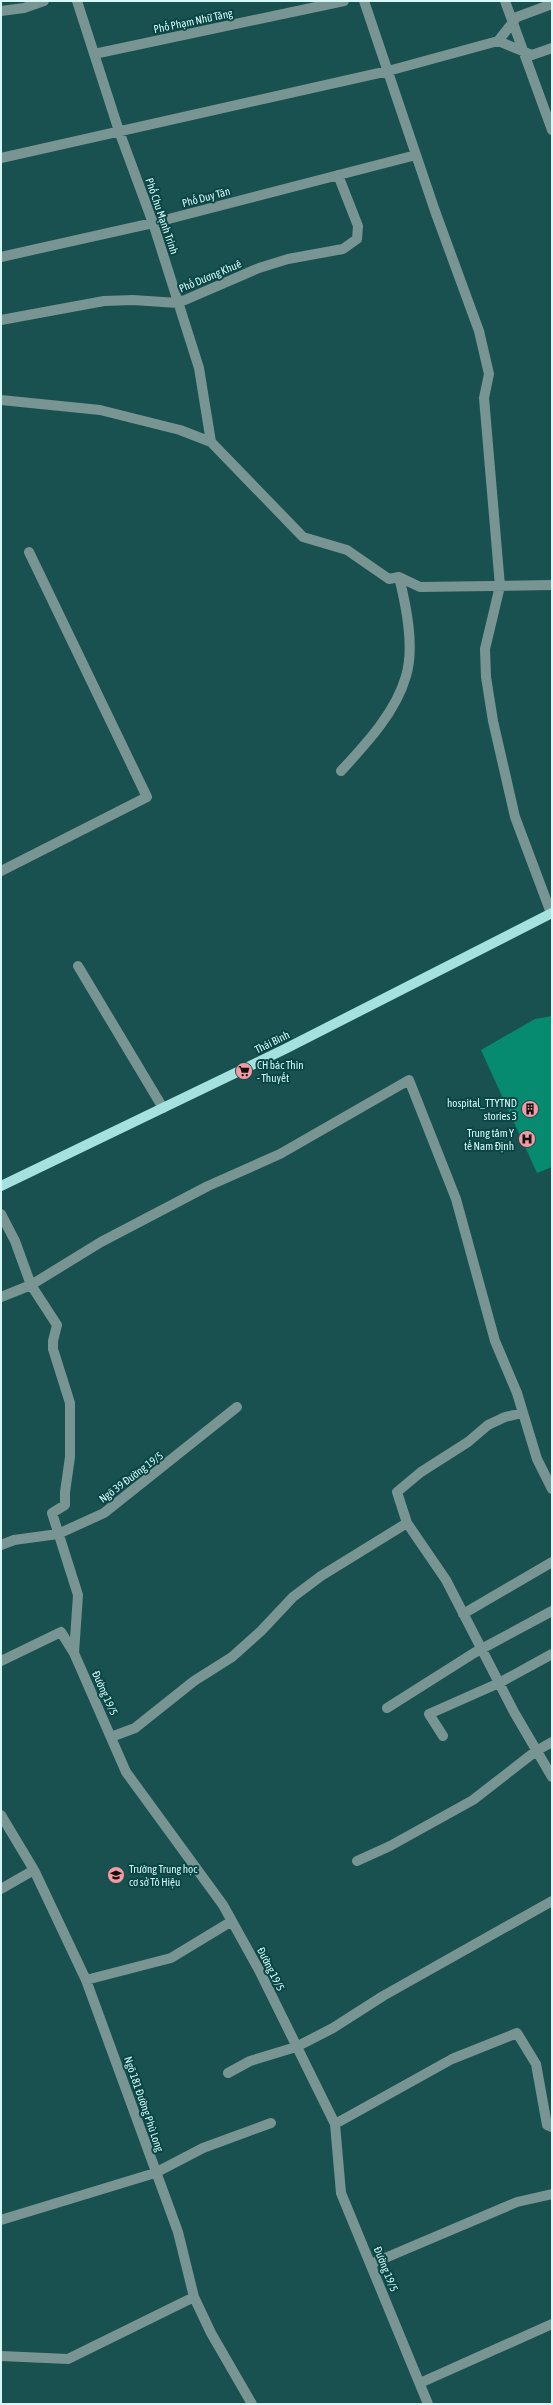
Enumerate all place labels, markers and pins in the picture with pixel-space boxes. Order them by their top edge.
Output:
place label: CH bác Thìn - Thuyết [257,1059,304,1084]
supermarket icon: CH bác Thìn - Thuyết [234,1061,254,1081]
place label: hospital_TTYTND stories 3 [447,1097,517,1122]
building icon: hospital_TTYTND stories 3 [520,1099,540,1119]
place label: Trung tâm Y tế Nam Định [464,1127,514,1153]
hospital icon: Trung tâm Y tế Nam Định [517,1129,537,1149]
place label: Trường Trung học cơ sở Tô Hiệu [129,1863,198,1889]
school or university icon: Trường Trung học cơ sở Tô Hiệu [106,1865,126,1885]

